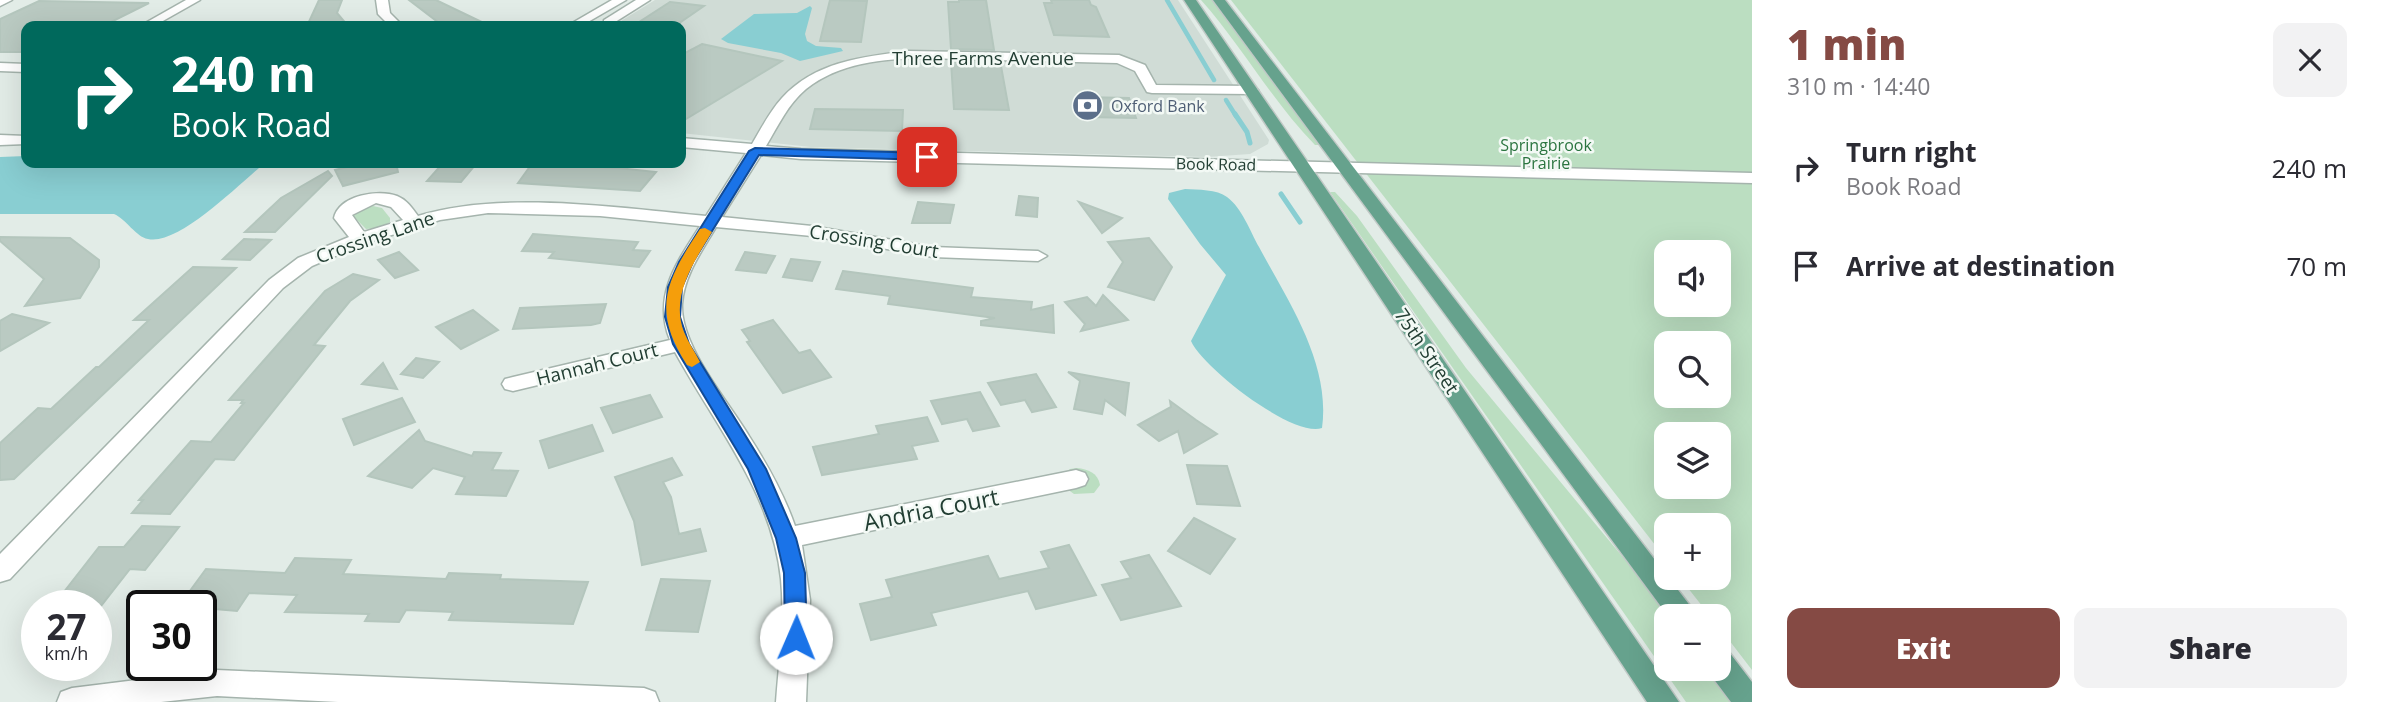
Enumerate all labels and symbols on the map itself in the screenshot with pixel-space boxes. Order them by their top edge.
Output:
street label: Three Farms Avenue [892,45,1074,71]
bank icon: Oxford Bank [1071,89,1105,123]
place label: Oxford Bank [1111,95,1205,117]
pin [897,127,957,187]
park label: Springbrook Prairie [1500,134,1592,174]
street label: Book Road [1176,152,1256,176]
street label: Crossing Lane [312,205,438,269]
street label: Crossing Court [807,218,941,264]
street label: 75th Street [1389,303,1465,399]
street label: Hannah Court [533,336,661,392]
street label: Andria Court [861,480,1001,538]
speed limit sign: 30 [126,590,217,681]
position arrow [759,601,833,675]

